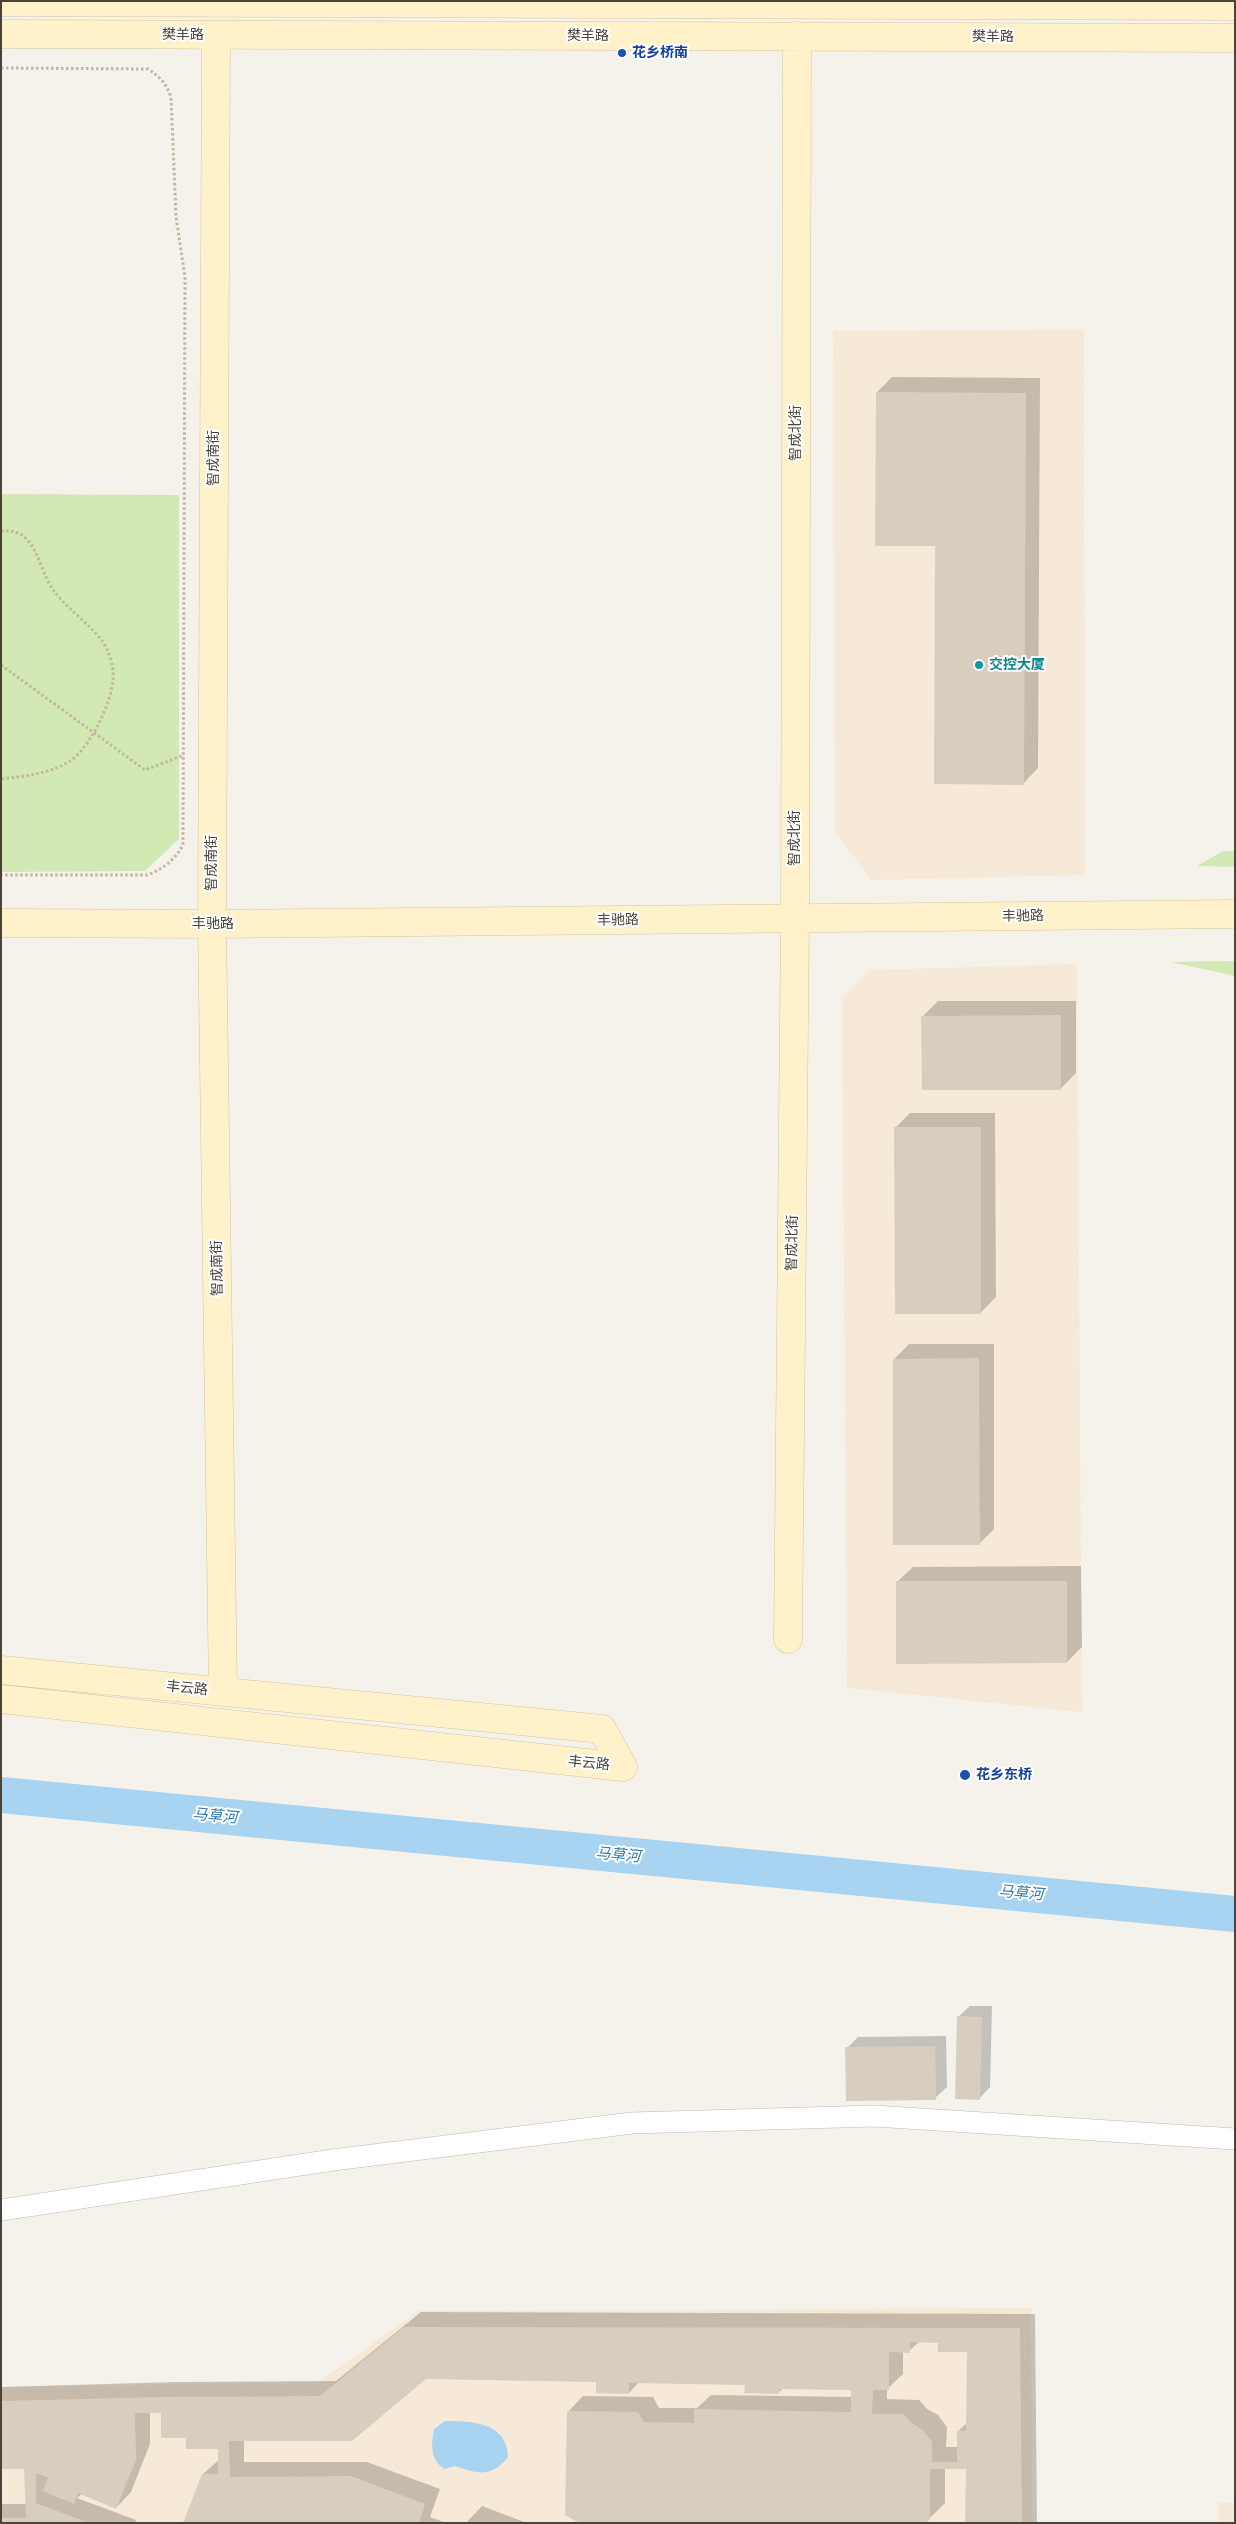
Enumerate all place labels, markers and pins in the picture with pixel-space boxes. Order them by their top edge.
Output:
place label: 花乡桥南 [632,45,688,61]
marker: 花乡桥南 [616,47,628,59]
place label: 交控大厦 [989,657,1045,673]
marker: 交控大厦 [973,659,985,671]
place label: 花乡东桥 [976,1767,1032,1783]
marker: 花乡东桥 [958,1768,972,1782]

